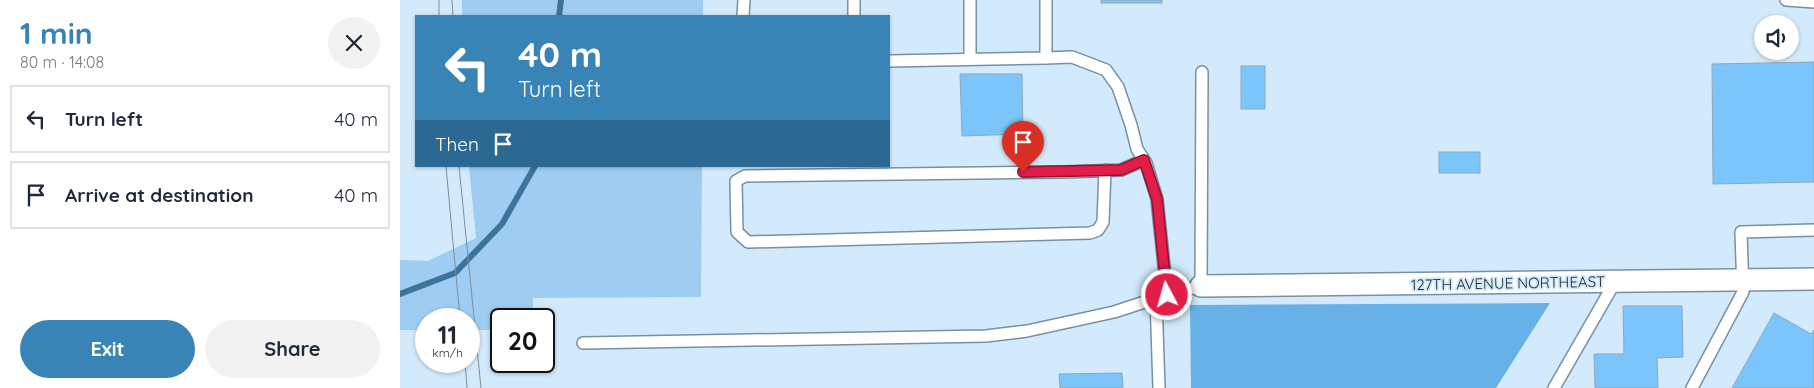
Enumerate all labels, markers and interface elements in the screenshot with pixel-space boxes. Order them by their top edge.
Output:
text: 1 min [20,14,93,52]
map controls [1754,15,1799,60]
button: sound [1754,15,1799,60]
button: close [328,17,380,69]
text: 40 m [518,32,602,76]
icon: left [435,35,500,100]
text: 80 m · 14:08 [20,52,104,72]
text: Turn left [518,75,601,103]
icon: left [22,105,50,133]
text: Turn left [65,107,143,131]
text: 40 m [334,107,378,131]
pin [1002,121,1044,172]
icon: arrive [1009,128,1037,156]
icon: arrive [489,130,517,158]
text: Then [435,132,479,156]
icon: arrive [22,181,50,209]
text: Arrive at destination [65,183,254,207]
text: 40 m [334,183,378,207]
position arrow [1140,268,1192,320]
street label: 127TH AVENUE NORTHEAST [1411,272,1605,294]
speed limit sign: 20 [490,308,555,373]
text: 11 [438,319,457,350]
button: Exit [20,320,195,378]
button: Share [205,320,380,378]
text: km/h [432,345,463,360]

